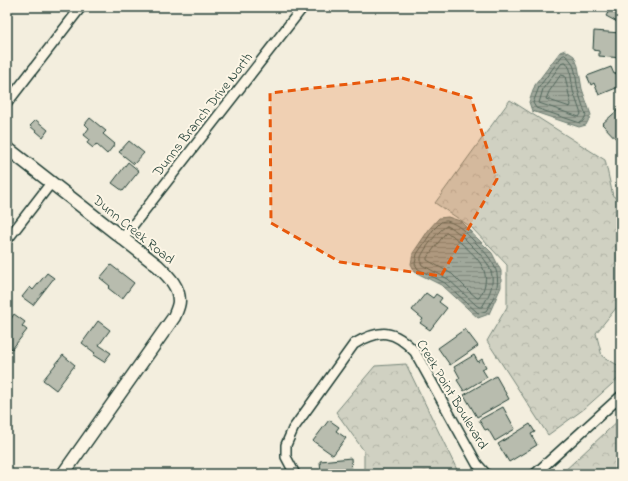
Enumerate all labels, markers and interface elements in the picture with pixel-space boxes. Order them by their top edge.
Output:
street label: Dunns Branch Drive North [147,48,258,182]
street label: Dunn Creek Road [87,190,179,270]
street label: Creek Point Boulevard [411,336,493,454]

